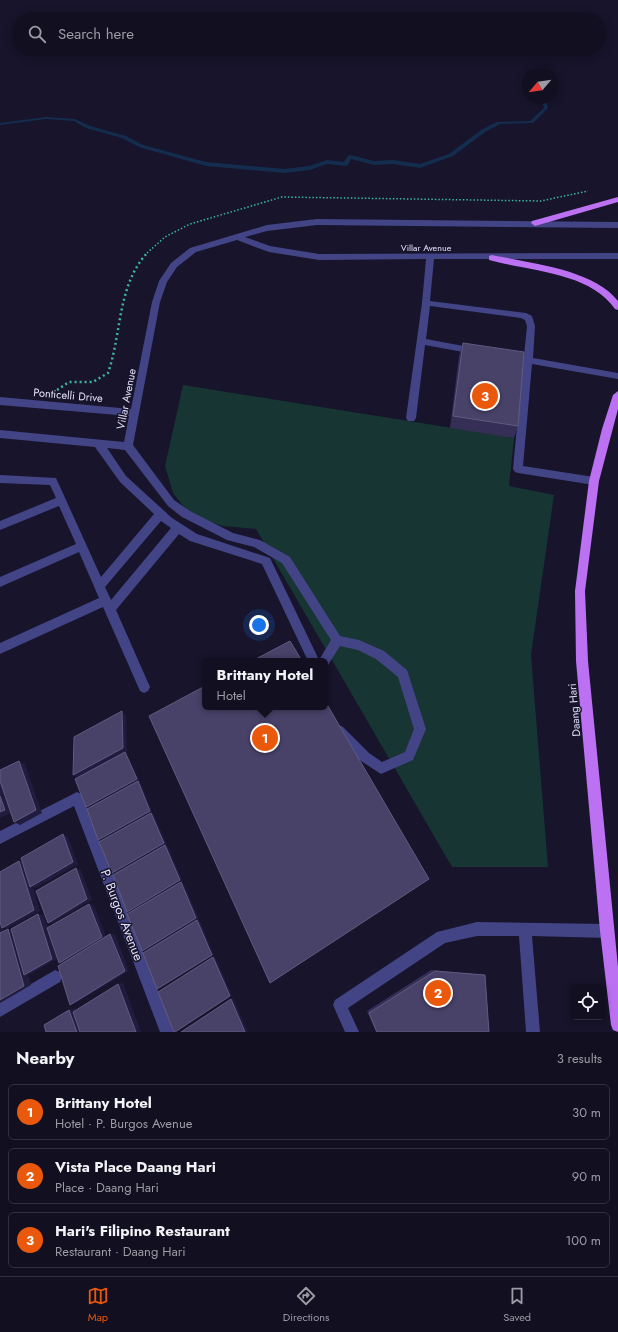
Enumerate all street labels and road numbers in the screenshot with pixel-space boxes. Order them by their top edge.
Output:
street label: Villar Avenue [401,241,452,254]
street label: Villar Avenue [112,367,140,431]
street label: Ponticelli Drive [33,384,104,406]
street label: Daang Hari [564,683,584,737]
street label: P. Burgos Avenue [96,867,148,964]

